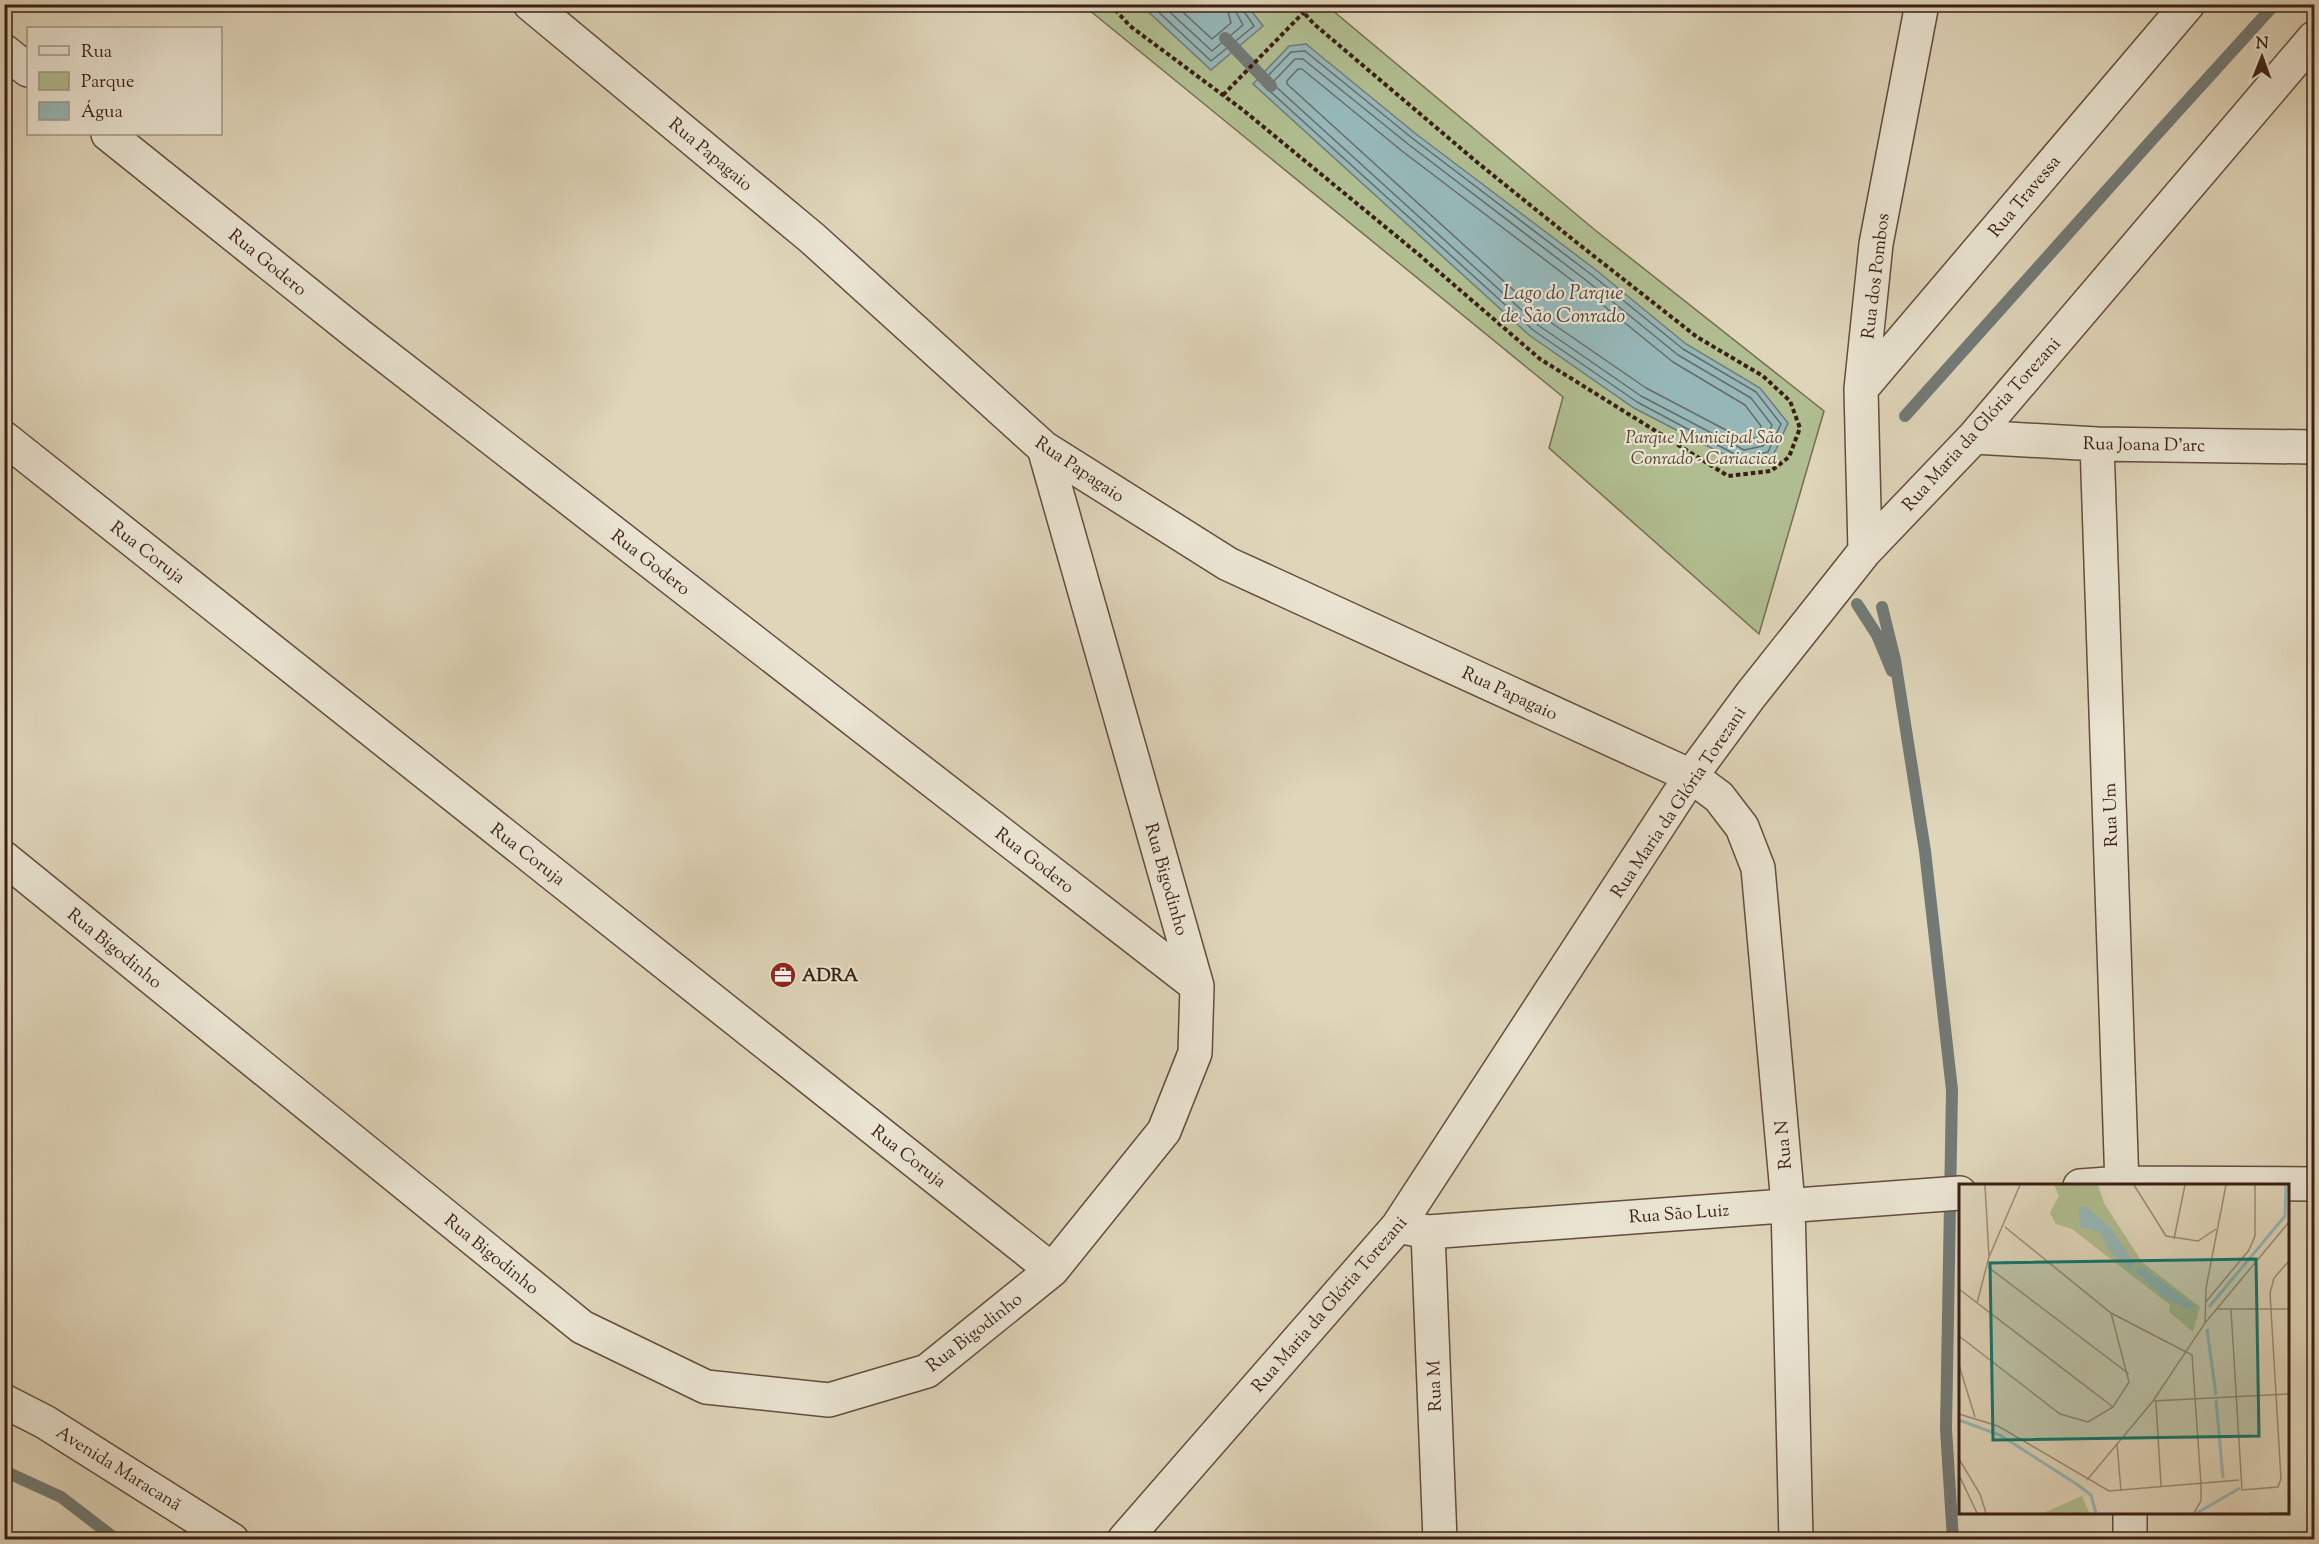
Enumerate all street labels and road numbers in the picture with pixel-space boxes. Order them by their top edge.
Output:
street label: Rua Papagaio [662,113,758,199]
street label: Rua Travessa [1983,150,2068,244]
street label: Rua dos Pombos [1856,212,1898,341]
street label: Rua Godero [222,224,312,303]
street label: Rua Maria da Glória Torezani [1897,333,2068,518]
street label: Rua Papagaio [1029,431,1129,510]
street label: Rua Joana D'arc [2083,432,2205,460]
street label: Rua Coruja [104,516,190,591]
street label: Rua Godero [605,524,695,603]
street label: Rua Papagaio [1457,661,1561,728]
street label: Rua Maria da Glória Torezani [1606,702,1754,904]
street label: Rua Um [2098,782,2126,848]
street label: Rua Coruja [484,818,570,893]
street label: Rua Bigodinho [1137,820,1194,939]
street label: Rua Godero [989,822,1079,901]
street label: Rua Bigodinho [60,903,167,996]
street label: Rua N [1770,1119,1800,1171]
street label: Rua Coruja [865,1120,951,1195]
street label: Rua São Luiz [1628,1199,1730,1231]
street label: Rua Bigodinho [437,1209,544,1302]
street label: Rua Maria da Glória Torezani [1247,1211,1414,1399]
street label: Rua Bigodinho [922,1288,1029,1380]
street label: Rua M [1422,1359,1450,1412]
street label: Avenida Maracanã [50,1421,186,1519]

